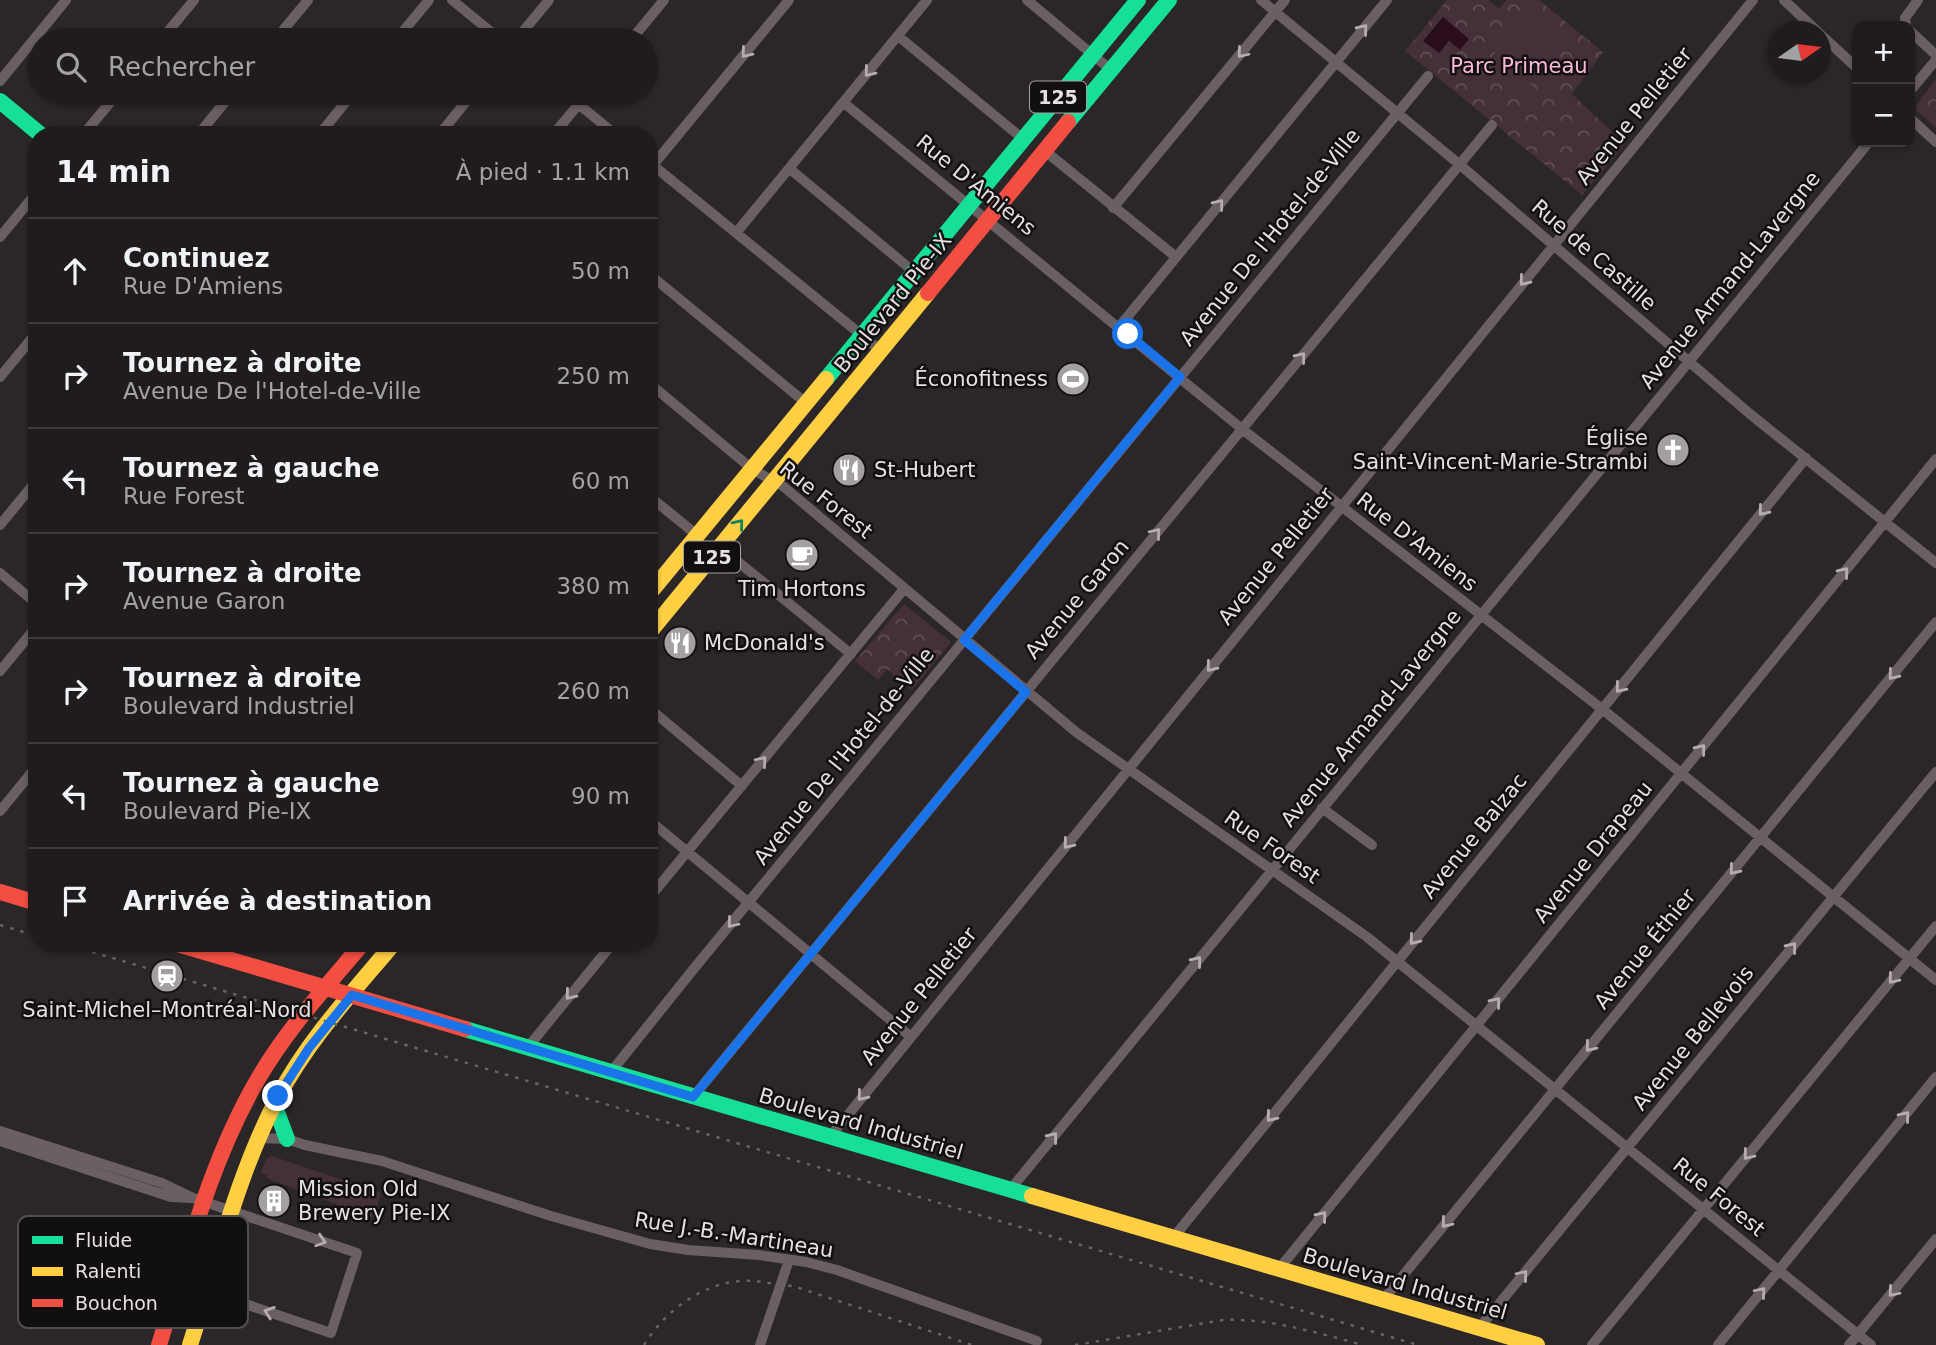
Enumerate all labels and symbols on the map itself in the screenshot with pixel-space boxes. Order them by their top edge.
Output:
north arrow [1768,21,1831,84]
one-way arrow [1355,24,1368,36]
street label: Avenue Pelletier [1571,42,1697,190]
one-way arrow [742,44,754,57]
one-way arrow [1238,44,1250,57]
park label: Parc Primeau [1450,54,1588,78]
one-way arrow [864,65,877,77]
road number: 125 [1030,82,1086,113]
street label: Avenue De l'Hotel-de-Ville [1175,124,1365,350]
street label: Rue D'Amiens [912,130,1040,240]
street label: Avenue Armand-Lavergne [1635,167,1825,393]
street label: Rue de Castille [1527,195,1661,315]
one-way arrow [1211,200,1224,212]
street label: Boulevard Pie-IX [830,229,956,377]
one-way arrow [1520,274,1533,286]
route start [1112,318,1143,349]
one-way arrow [1293,353,1305,366]
sports icon: Éconofitness [1054,360,1092,398]
place label: Éconofitness [915,366,1048,391]
place label: Église Saint-Vincent-Marie-Strambi [1353,425,1648,474]
church icon: Église Saint-Vincent-Marie-Strambi [1654,431,1692,469]
restaurant icon: St-Hubert [830,451,868,489]
street label: Rue Forest [775,456,877,544]
place label: St-Hubert [874,458,975,482]
street label: Avenue Pelletier [1213,482,1339,630]
street label: Rue D'Amiens [1352,487,1482,597]
one-way arrow [1759,503,1771,516]
one-way arrow [731,519,743,532]
one-way arrow [1148,528,1161,540]
street label: Avenue Garon [1020,535,1134,663]
cafe icon: Tim Hortons [783,536,821,574]
road number: 125 [684,542,740,572]
one-way arrow [1836,567,1849,579]
place label: Tim Hortons [737,577,866,601]
street label: Avenue Armand-Lavergne [1276,605,1466,831]
restaurant icon: McDonald's [661,624,699,662]
place label: McDonald's [704,631,825,655]
street label: Avenue De l'Hotel-de-Ville [749,643,939,869]
one-way arrow [1207,658,1219,671]
one-way arrow [1889,666,1901,679]
one-way arrow [1615,680,1628,693]
one-way arrow [1693,744,1706,756]
one-way arrow [754,756,767,768]
street label: Avenue Balzac [1416,769,1532,903]
street label: Avenue Drapeau [1529,777,1657,927]
street label: Rue Forest [1220,805,1324,889]
one-way arrow [1063,836,1076,848]
one-way arrow [1730,862,1742,875]
street label: Avenue Éthier [1589,883,1701,1014]
one-way arrow [727,915,740,927]
street label: Avenue Pelletier [856,922,982,1070]
one-way arrow [1410,932,1422,945]
one-way arrow [1784,943,1796,956]
one-way arrow [1189,956,1201,969]
station icon: Saint-Michel–Montréal-Nord [148,957,186,995]
street label: Avenue Bellevois [1627,961,1759,1115]
one-way arrow [1888,972,1901,984]
one-way arrow [566,988,579,1000]
one-way arrow [1488,997,1501,1009]
place label: Saint-Michel–Montréal-Nord [22,998,312,1022]
one-way arrow [1586,1038,1598,1051]
route end [262,1080,293,1111]
street label: Boulevard Industriel [756,1083,966,1165]
one-way arrow [858,1089,871,1101]
one-way arrow [1267,1109,1279,1122]
one-way arrow [1896,1111,1909,1123]
one-way arrow [1045,1133,1058,1145]
one-way arrow [1744,1148,1757,1160]
street label: Rue Forest [1668,1153,1770,1241]
place label: Mission Old Brewery Pie-IX [298,1177,450,1225]
building icon: Mission Old Brewery Pie-IX [255,1182,293,1220]
street label: Rue J.-B.-Martineau [633,1207,835,1263]
one-way arrow [1314,1212,1326,1225]
one-way arrow [1442,1215,1455,1227]
legend [18,1216,248,1328]
text: Fluide [75,1229,132,1251]
one-way arrow [314,1233,326,1247]
street label: Boulevard Industriel [1300,1243,1510,1325]
text: Ralenti [75,1260,141,1282]
one-way arrow [1515,1270,1527,1283]
one-way arrow [1888,1284,1901,1296]
one-way arrow [1753,1288,1766,1300]
text: Bouchon [75,1292,158,1314]
one-way arrow [263,1306,276,1320]

